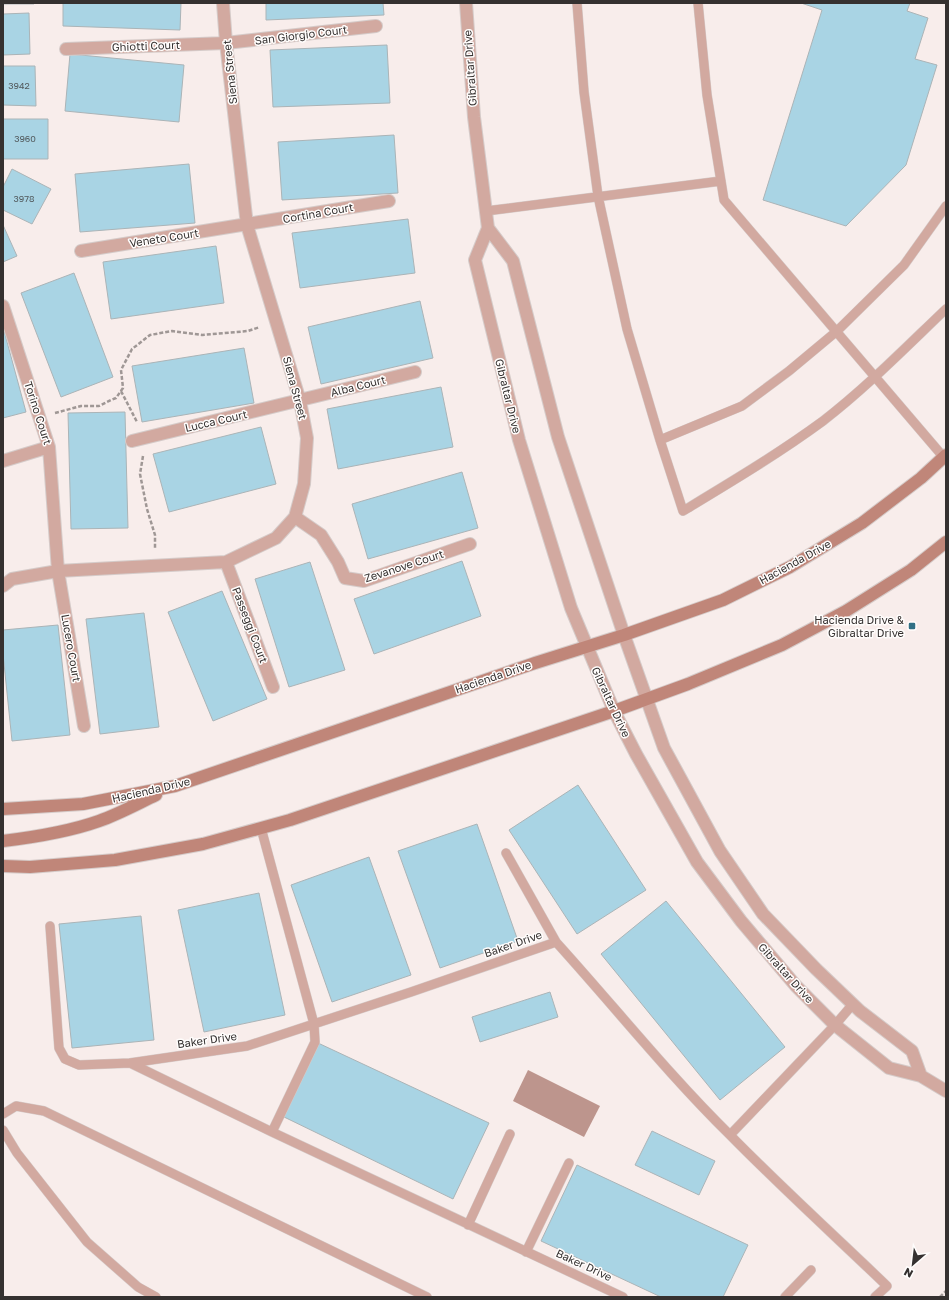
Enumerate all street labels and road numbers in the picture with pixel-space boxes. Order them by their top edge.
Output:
street label: San Giorgio Court [254,22,348,47]
street label: Gibraltar Drive [460,30,479,106]
street label: Ghiotti Court [112,38,180,53]
street label: Siena Street [220,39,239,105]
street label: Cortina Court [282,200,354,225]
street label: Veneto Court [129,226,199,249]
street label: Siena Street [281,355,310,421]
street label: Gibraltar Drive [493,357,524,434]
street label: Alba Court [329,372,387,399]
street label: Torino Court [22,380,55,446]
street label: Lucca Court [184,407,248,434]
street label: Hacienda Drive [757,537,833,587]
street label: Zevanove Court [363,547,445,584]
street label: Passeggi Court [230,585,271,665]
street label: Lucero Court [59,613,84,683]
street label: Hacienda Drive [453,657,533,696]
street label: Gibraltar Drive [589,665,633,739]
street label: Hacienda Drive [111,774,191,805]
street label: Baker Drive [482,928,543,959]
street label: Gibraltar Drive [756,940,817,1005]
street label: Baker Drive [176,1029,238,1050]
street label: Baker Drive [554,1246,614,1283]

